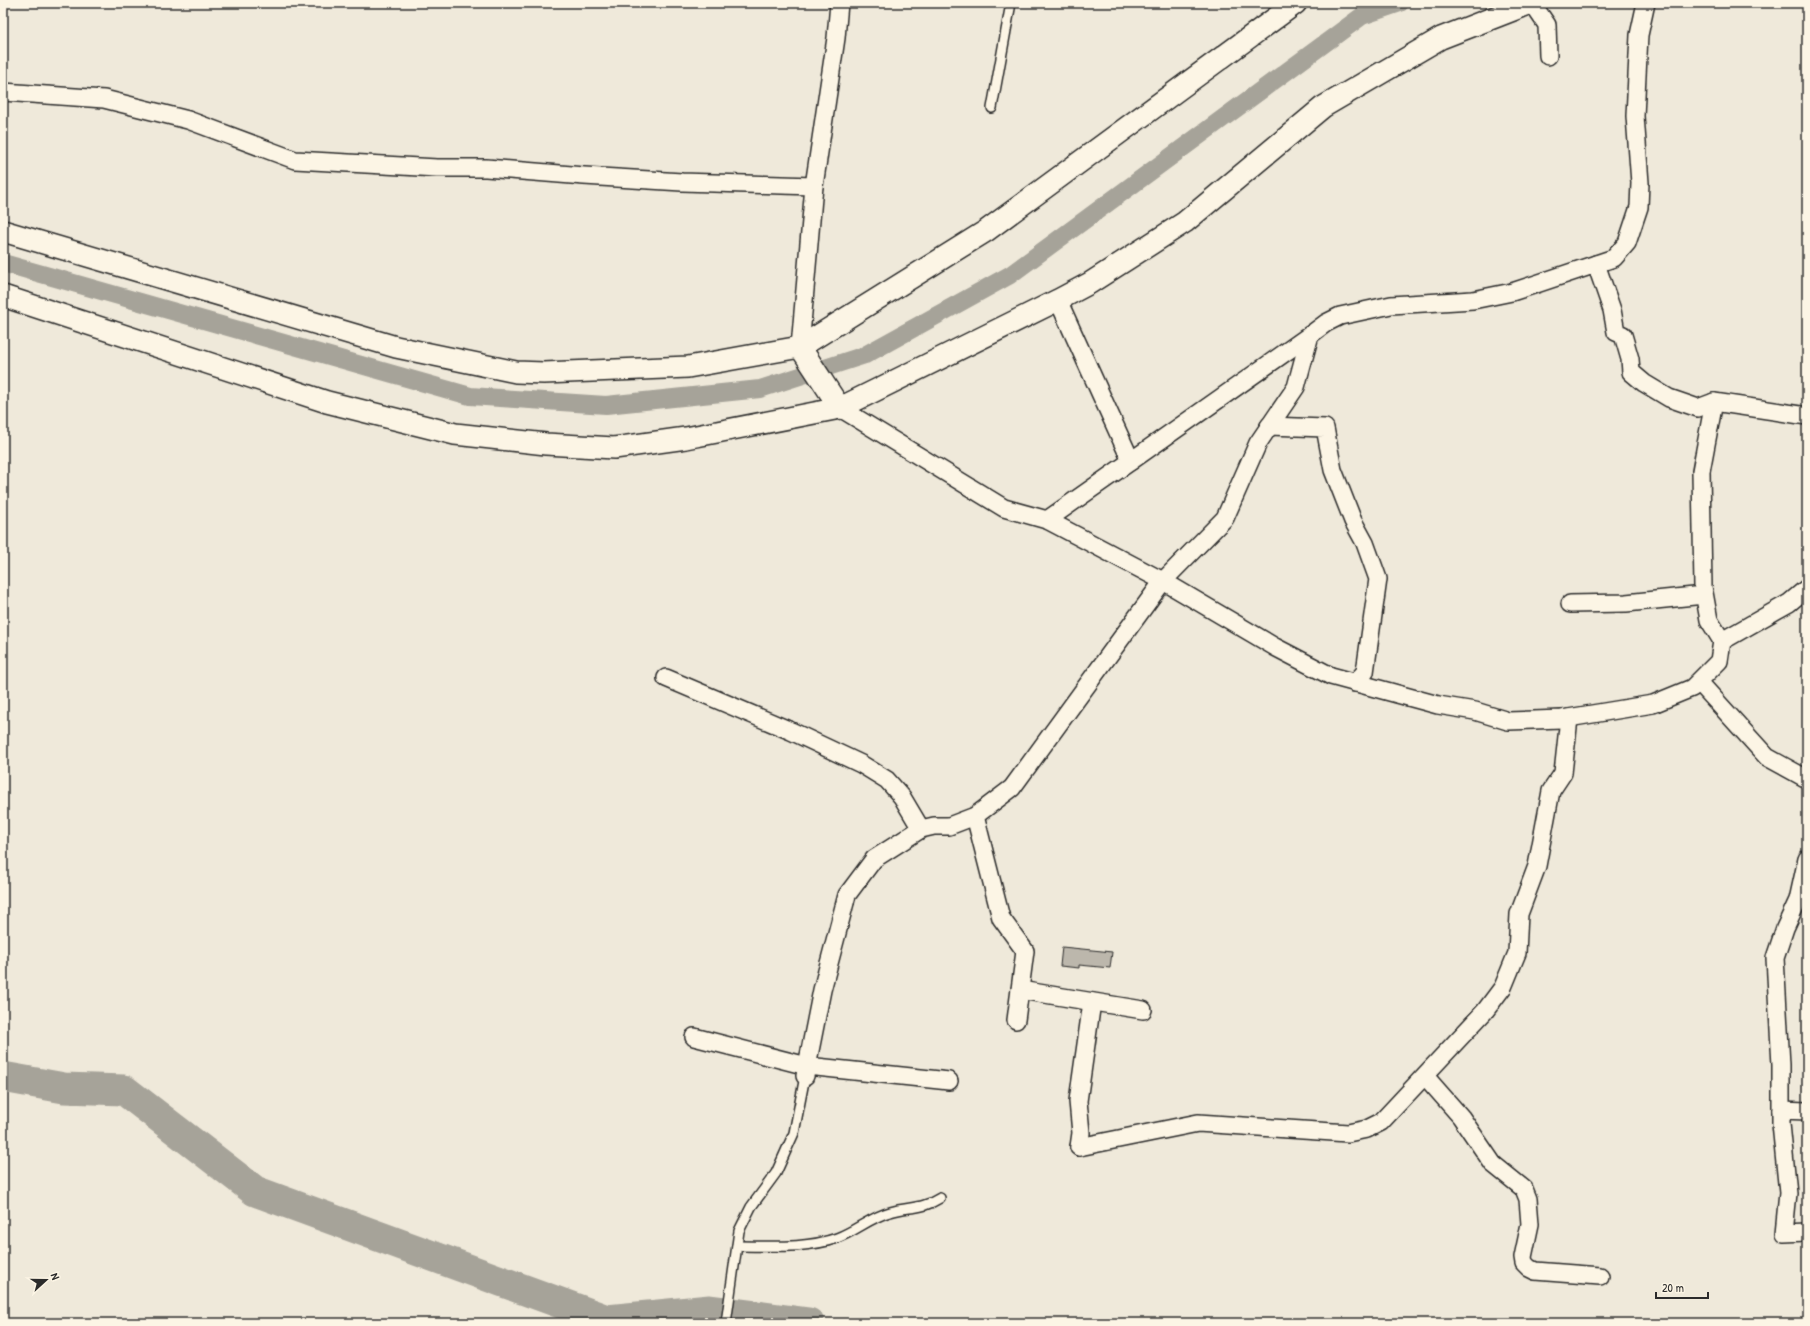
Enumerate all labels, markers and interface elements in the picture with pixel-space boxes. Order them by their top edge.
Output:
north arrow [26,1260,66,1300]
text: N [48,1271,63,1282]
scale bar [1656,1274,1708,1300]
text: 20 m [1662,1279,1684,1296]

